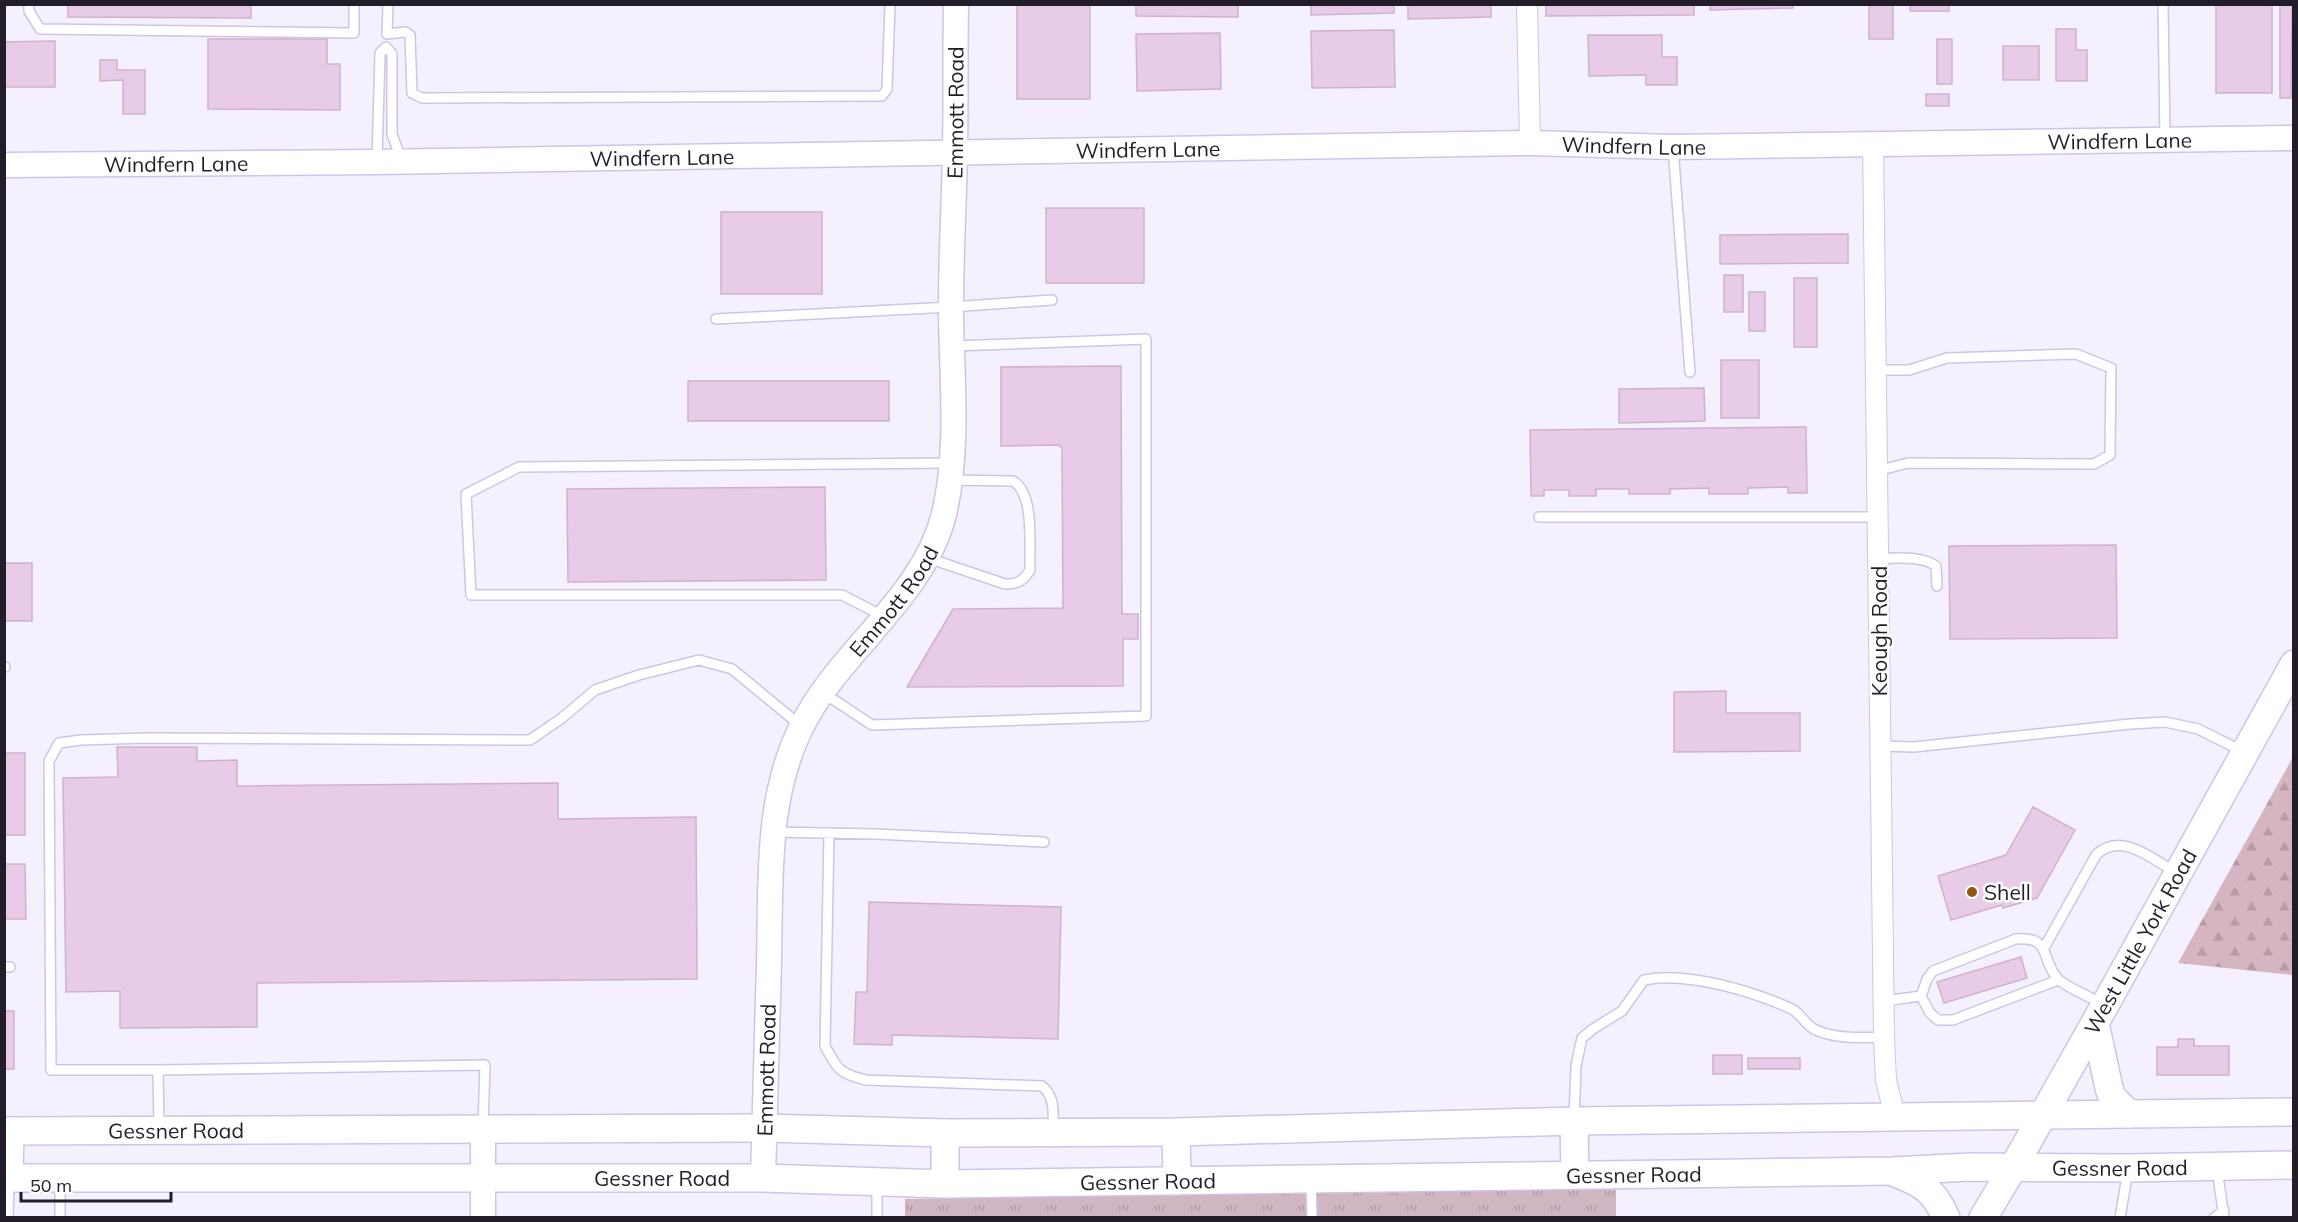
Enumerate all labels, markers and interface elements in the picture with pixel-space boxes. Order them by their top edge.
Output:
street label: Emmott Road [941,46,969,179]
street label: Windfern Lane [2047,126,2192,155]
street label: Windfern Lane [1561,131,1706,160]
street label: Windfern Lane [1075,135,1220,163]
street label: Windfern Lane [589,143,735,171]
street label: Windfern Lane [104,150,248,177]
street label: Emmott Road [843,541,944,662]
street label: Keough Road [1866,566,1892,696]
street label: West Little York Road [2078,844,2202,1039]
place label: Shell [1984,879,2031,905]
marker: Shell [1965,885,1979,899]
street label: Emmott Road [751,1003,781,1137]
street label: Gessner Road [108,1117,244,1144]
street label: Gessner Road [2052,1154,2188,1181]
street label: Gessner Road [1566,1161,1702,1188]
scale bar [21,1165,171,1203]
street label: Gessner Road [594,1165,730,1191]
street label: Gessner Road [1080,1167,1216,1195]
text: 50 m [30,1174,72,1197]

